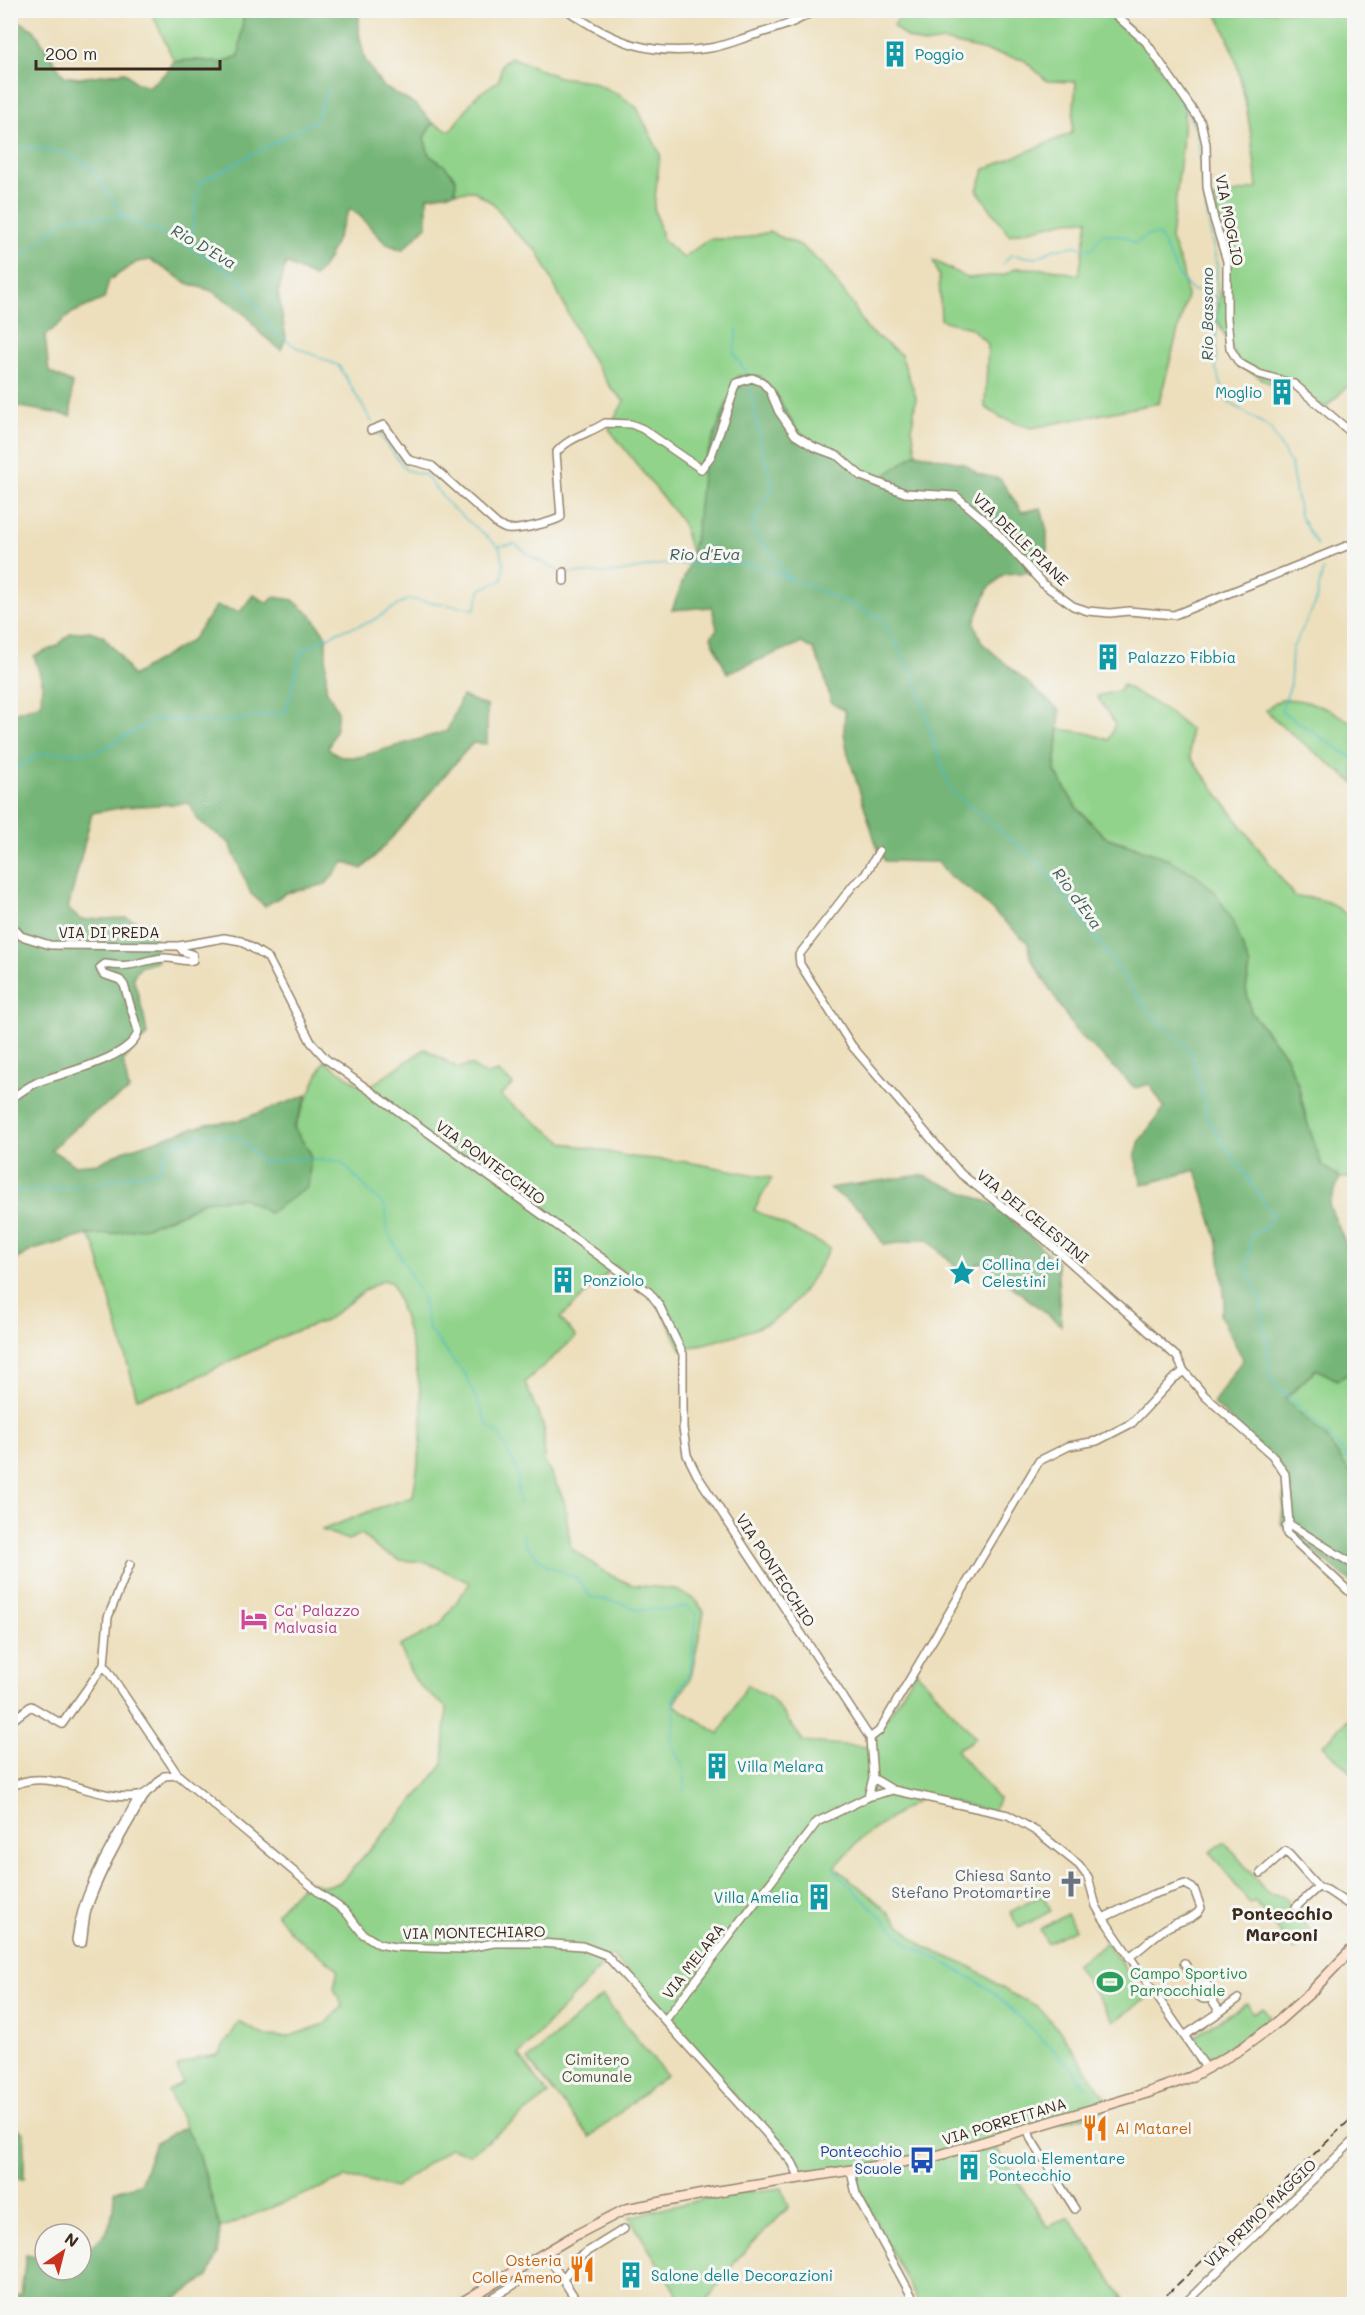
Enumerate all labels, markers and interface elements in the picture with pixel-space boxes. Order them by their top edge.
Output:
scale bar [36,33,220,71]
building icon: Poggio [880,39,910,69]
text: 200 m [45,41,97,65]
place label: Poggio [915,44,964,64]
street label: VIA MOGLIO [1211,173,1249,268]
water label: Rio D'Eva [168,219,240,273]
water label: Rio Bassano [1196,267,1217,361]
building icon: Moglio [1267,377,1297,407]
place label: Moglio [1215,382,1262,402]
street label: VIA DELLE PIANE [969,488,1073,590]
water label: Rio d'Eva [669,543,741,564]
building icon: Palazzo Fibbia [1093,642,1123,672]
place label: Palazzo Fibbia [1128,647,1236,667]
water label: Rio d'Eva [1049,863,1107,933]
street label: VIA DI PREDA [58,922,160,942]
street label: VIA PONTECCHIO [432,1115,550,1209]
street label: VIA DEI CELESTINI [973,1165,1093,1268]
place label: Collina dei Celestini [982,1254,1060,1291]
place icon: Collina dei Celestini [947,1258,977,1288]
building icon: Ponziolo [548,1265,578,1295]
place label: Ponziolo [583,1270,644,1290]
street label: VIA PONTECCHIO [732,1510,820,1630]
place label: Ca' Palazzo Malvasia [274,1600,359,1637]
hotel icon: Ca' Palazzo Malvasia [239,1604,269,1634]
building icon: Villa Melara [702,1751,732,1781]
place label: Villa Melara [737,1756,824,1776]
place label: Chiesa Santo Stefano Protomartire [892,1865,1051,1902]
church icon: Chiesa Santo Stefano Protomartire [1056,1869,1086,1899]
building icon: Villa Amelia [804,1882,834,1912]
place label: Villa Amelia [714,1887,799,1907]
district label: Pontecchio Marconi [1231,1901,1333,1946]
street label: VIA MELARA [657,1919,729,2003]
street label: VIA MONTECHIARO [402,1921,546,1943]
place label: Campo Sportivo Parrocchiale [1130,1963,1247,2000]
sports icon: Campo Sportivo Parrocchiale [1095,1967,1125,1997]
park label: Cimitero Comunale [562,2049,632,2086]
street label: VIA PORRETTANA [939,2093,1069,2149]
restaurant icon: Al Matarel [1080,2113,1110,2143]
place label: Al Matarel [1115,2118,1192,2138]
place label: Pontecchio Scuole [820,2141,902,2178]
bus stop icon: Pontecchio Scuole [907,2145,937,2175]
place label: Scuola Elementare Pontecchio [989,2148,1125,2185]
building icon: Scuola Elementare Pontecchio [954,2152,984,2182]
street label: VIA PRIMO MAGGIO [1200,2154,1320,2272]
north arrow [33,2222,93,2282]
text: N [61,2227,83,2251]
place label: Osteria Colle Ameno [472,2250,562,2287]
restaurant icon: Osteria Colle Ameno [567,2254,597,2284]
building icon: Salone delle Decorazioni [616,2260,646,2290]
place label: Salone delle Decorazioni [651,2265,833,2285]

